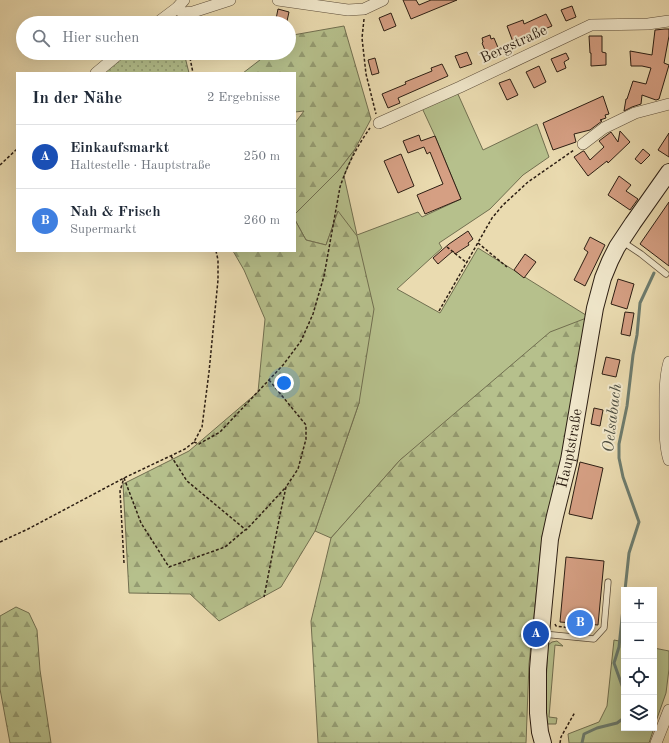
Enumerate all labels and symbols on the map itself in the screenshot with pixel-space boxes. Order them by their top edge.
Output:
street label: Bergstraße [478,23,550,67]
your location [274,373,294,393]
water label: Oelsabach [601,383,625,453]
street label: Hauptstraße [555,407,585,490]
pin: B [567,608,593,638]
pin: A [523,619,549,649]

